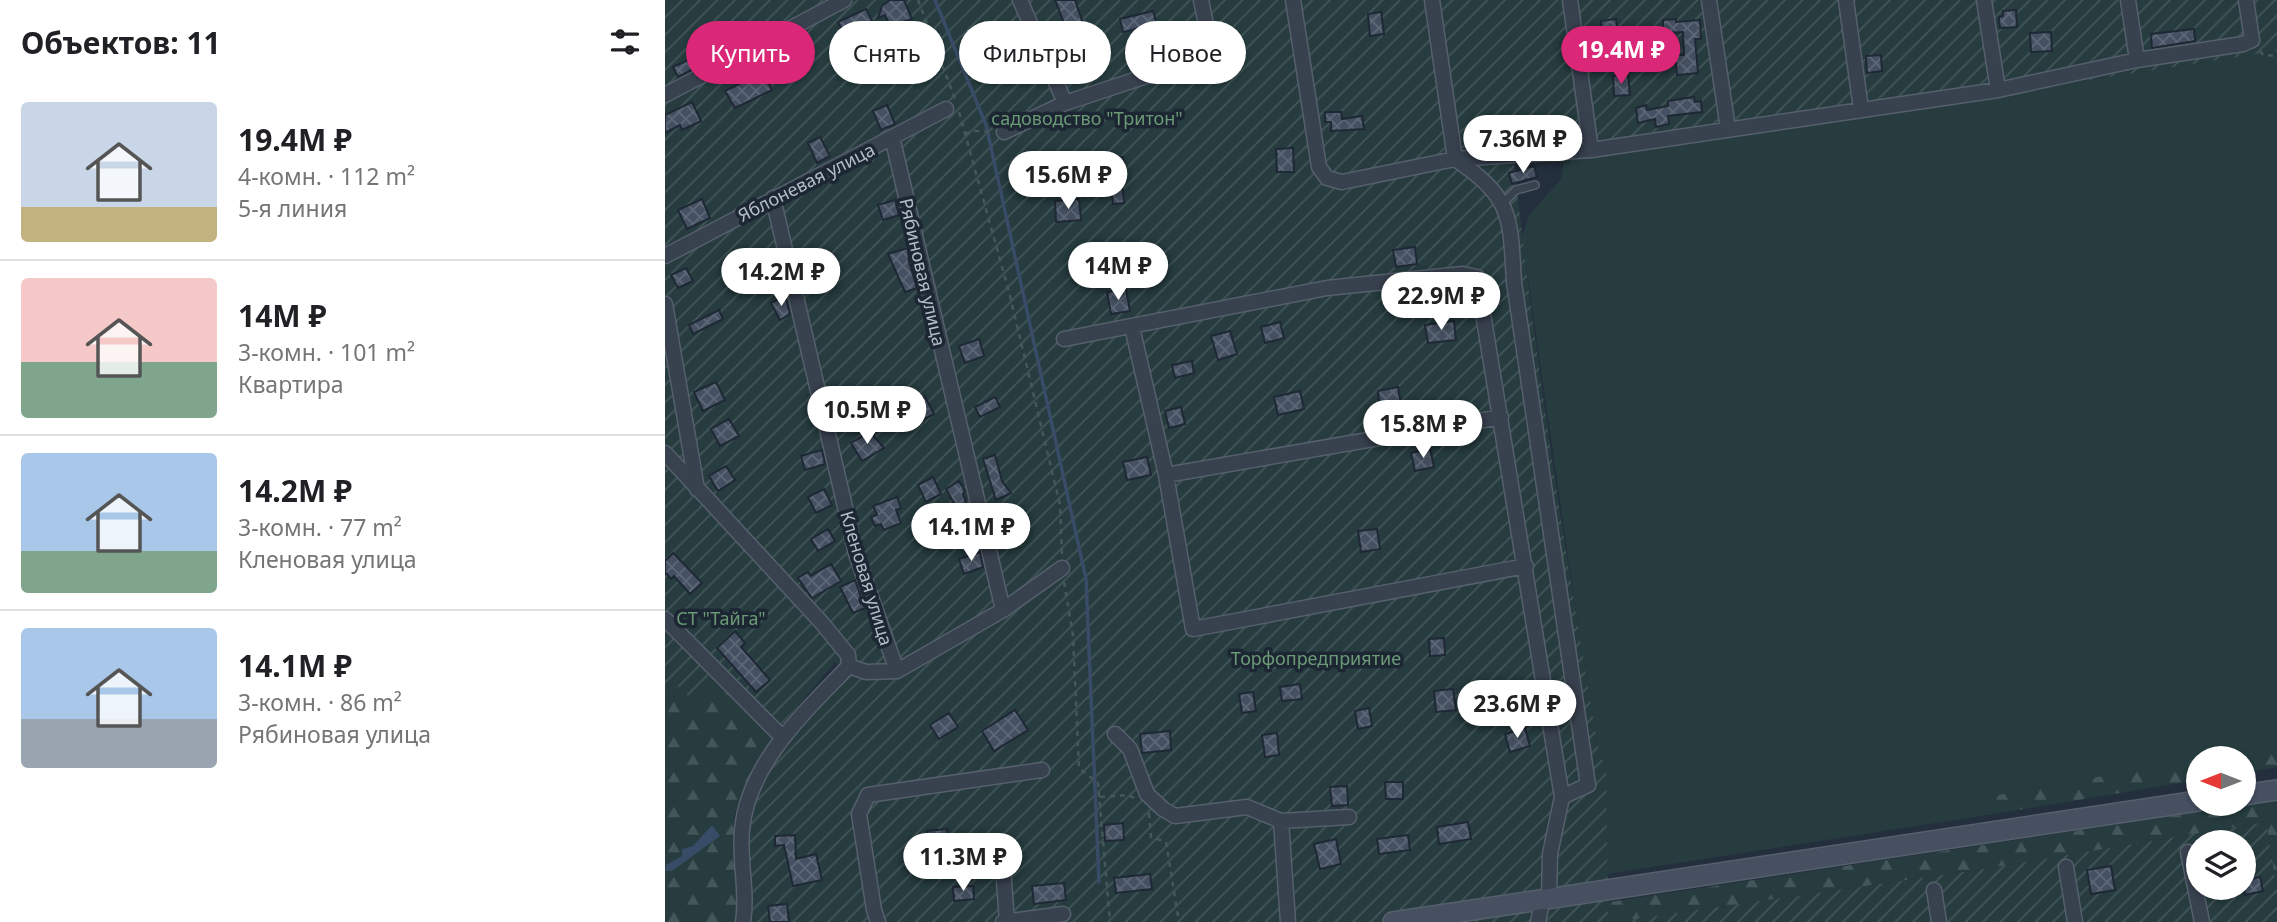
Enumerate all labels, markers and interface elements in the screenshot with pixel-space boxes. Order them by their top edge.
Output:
chip: Купить [686,21,815,84]
chip: Снять [829,21,945,84]
chip: Фильтры [959,21,1111,84]
chip: Новое [1125,21,1246,84]
text: Объектов: 11 [21,22,221,63]
icon: filters [606,23,644,61]
pin: 19.4M ₽ [1556,27,1686,86]
text: 19.4M ₽ [1577,33,1665,65]
park label: садоводство "Тритон" [991,106,1183,130]
pin: 7.36M ₽ [1458,116,1588,175]
text: 19.4M ₽ [238,119,352,160]
text: 7.36M ₽ [1479,122,1567,154]
icon: home [77,130,161,214]
street label: Яблоневая улица [733,137,879,227]
pin: 15.6M ₽ [1003,152,1133,211]
text: 15.6M ₽ [1024,158,1112,190]
text: 4-комн. · 112 m² [238,160,415,192]
text: 5-я линия [238,192,347,224]
street label: Рябиновая улица [894,196,952,348]
pin: 14M ₽ [1069,243,1167,302]
pin: 14.2M ₽ [716,248,846,308]
text: 14M ₽ [1084,249,1152,281]
text: 14.2M ₽ [737,255,825,287]
pin: 22.9M ₽ [1376,272,1506,332]
text: 22.9M ₽ [1397,279,1485,311]
text: 14M ₽ [238,295,326,336]
icon: home [77,306,161,390]
text: 3-комн. · 101 m² [238,336,415,368]
text: Квартира [238,368,344,400]
pin: 10.5M ₽ [802,386,932,446]
text: 10.5M ₽ [823,393,911,425]
pin: 15.8M ₽ [1358,400,1488,460]
text: 15.8M ₽ [1379,407,1467,439]
text: 14.2M ₽ [238,470,352,511]
icon: home [77,481,161,565]
pin: 14.1M ₽ [906,504,1036,563]
street label: Кленовая улица [835,508,899,648]
text: 14.1M ₽ [927,510,1015,542]
text: 3-комн. · 77 m² [238,511,402,543]
text: Кленовая улица [238,543,417,575]
park label: СТ "Тайга" [676,606,766,630]
text: 14.1M ₽ [238,645,352,686]
park label: Торфопредприятие [1231,646,1401,670]
icon: home [77,656,161,740]
pin: 23.6M ₽ [1452,680,1582,740]
text: 3-комн. · 86 m² [238,686,402,718]
text: 23.6M ₽ [1473,687,1561,719]
text: Рябиновая улица [238,718,431,750]
north arrow [2186,746,2256,816]
map controls [2186,746,2256,900]
button: layers [2186,830,2256,900]
pin: 11.3M ₽ [898,834,1028,893]
text: 11.3M ₽ [919,840,1007,872]

